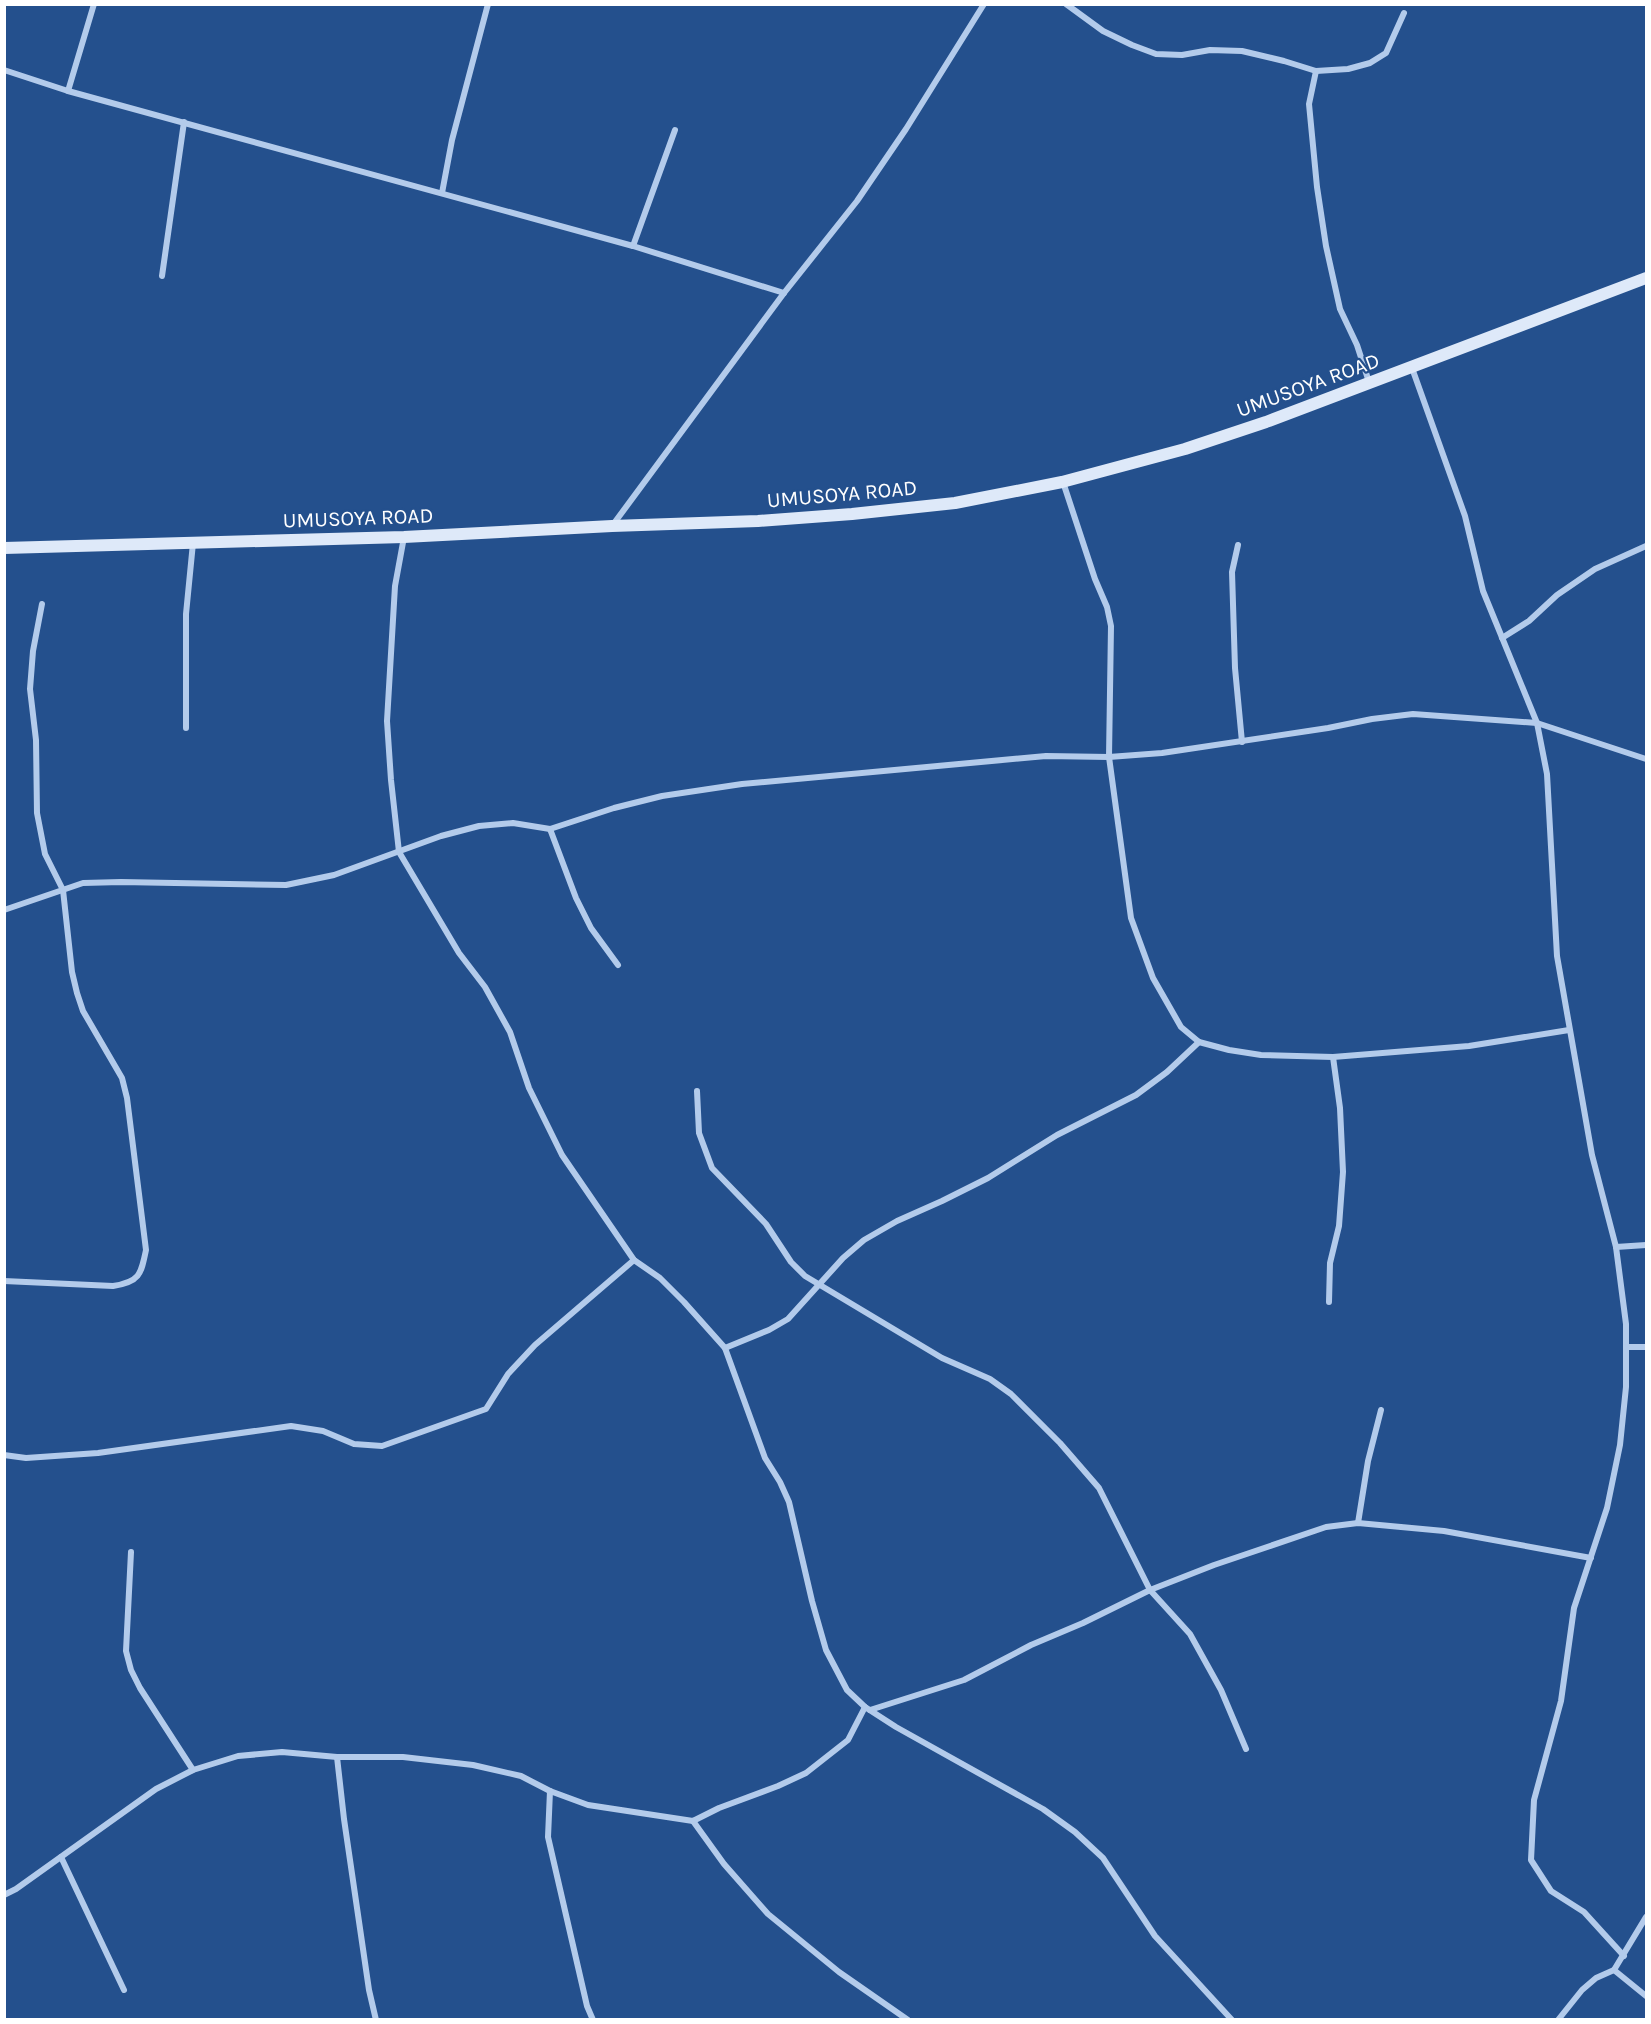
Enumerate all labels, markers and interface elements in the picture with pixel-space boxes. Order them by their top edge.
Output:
street label: UMUSOYA ROAD [1233,348,1383,422]
street label: UMUSOYA ROAD [766,475,918,513]
street label: UMUSOYA ROAD [282,503,434,533]

